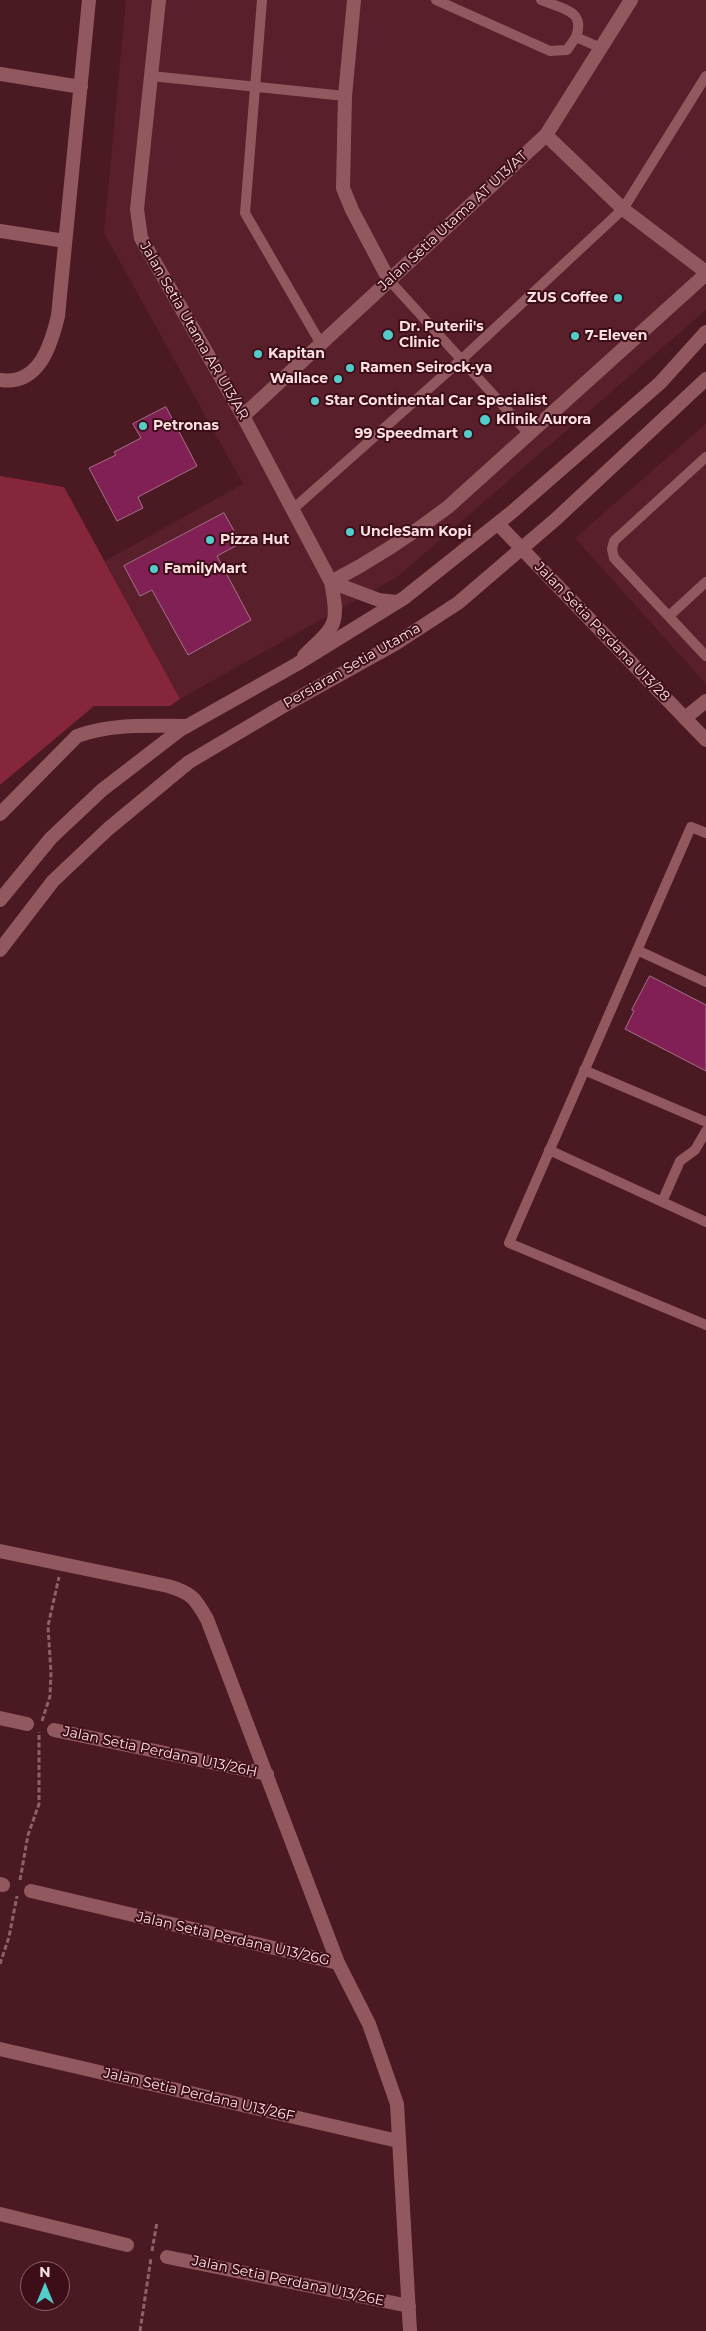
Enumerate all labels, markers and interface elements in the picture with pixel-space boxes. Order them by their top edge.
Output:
street label: Jalan Setia Utama AT U13/AT [375,148,531,294]
street label: Jalan Setia Utama AR U13/AR [136,239,252,423]
place label: ZUS Coffee [527,290,608,306]
marker: ZUS Coffee [612,292,624,304]
place label: Dr. Puterii's Clinic [399,319,484,352]
marker: Dr. Puterii's Clinic [381,328,395,342]
place label: 7-Eleven [585,328,647,344]
marker: 7-Eleven [569,330,581,342]
place label: Kapitan [268,346,325,362]
marker: Kapitan [252,348,264,360]
place label: Ramen Seirock-ya [360,360,492,376]
marker: Ramen Seirock-ya [344,362,356,374]
place label: Wallace [270,371,328,387]
marker: Wallace [332,373,344,385]
place label: Star Continental Car Specialist [325,393,547,409]
marker: Star Continental Car Specialist [309,395,321,407]
place label: Klinik Aurora [496,412,591,428]
marker: Klinik Aurora [478,413,492,427]
place label: Petronas [153,418,219,434]
marker: Petronas [137,420,149,432]
place label: 99 Speedmart [355,426,458,442]
marker: 99 Speedmart [462,428,474,440]
place label: UncleSam Kopi [360,524,471,540]
marker: UncleSam Kopi [344,526,356,538]
place label: Pizza Hut [220,532,289,548]
marker: Pizza Hut [204,534,216,546]
street label: Jalan Setia Perdana U13/28 [531,559,673,705]
place label: FamilyMart [164,561,247,577]
marker: FamilyMart [148,563,160,575]
street label: Persiaran Setia Utama [280,620,424,712]
street label: Jalan Setia Perdana U13/26H [61,1723,259,1781]
street label: Jalan Setia Perdana U13/26G [135,1909,331,1969]
street label: Jalan Setia Perdana U13/26F [102,2065,296,2125]
street label: Jalan Setia Perdana U13/26E [190,2252,386,2310]
north arrow [20,2261,70,2311]
text: N [39,2263,51,2281]

